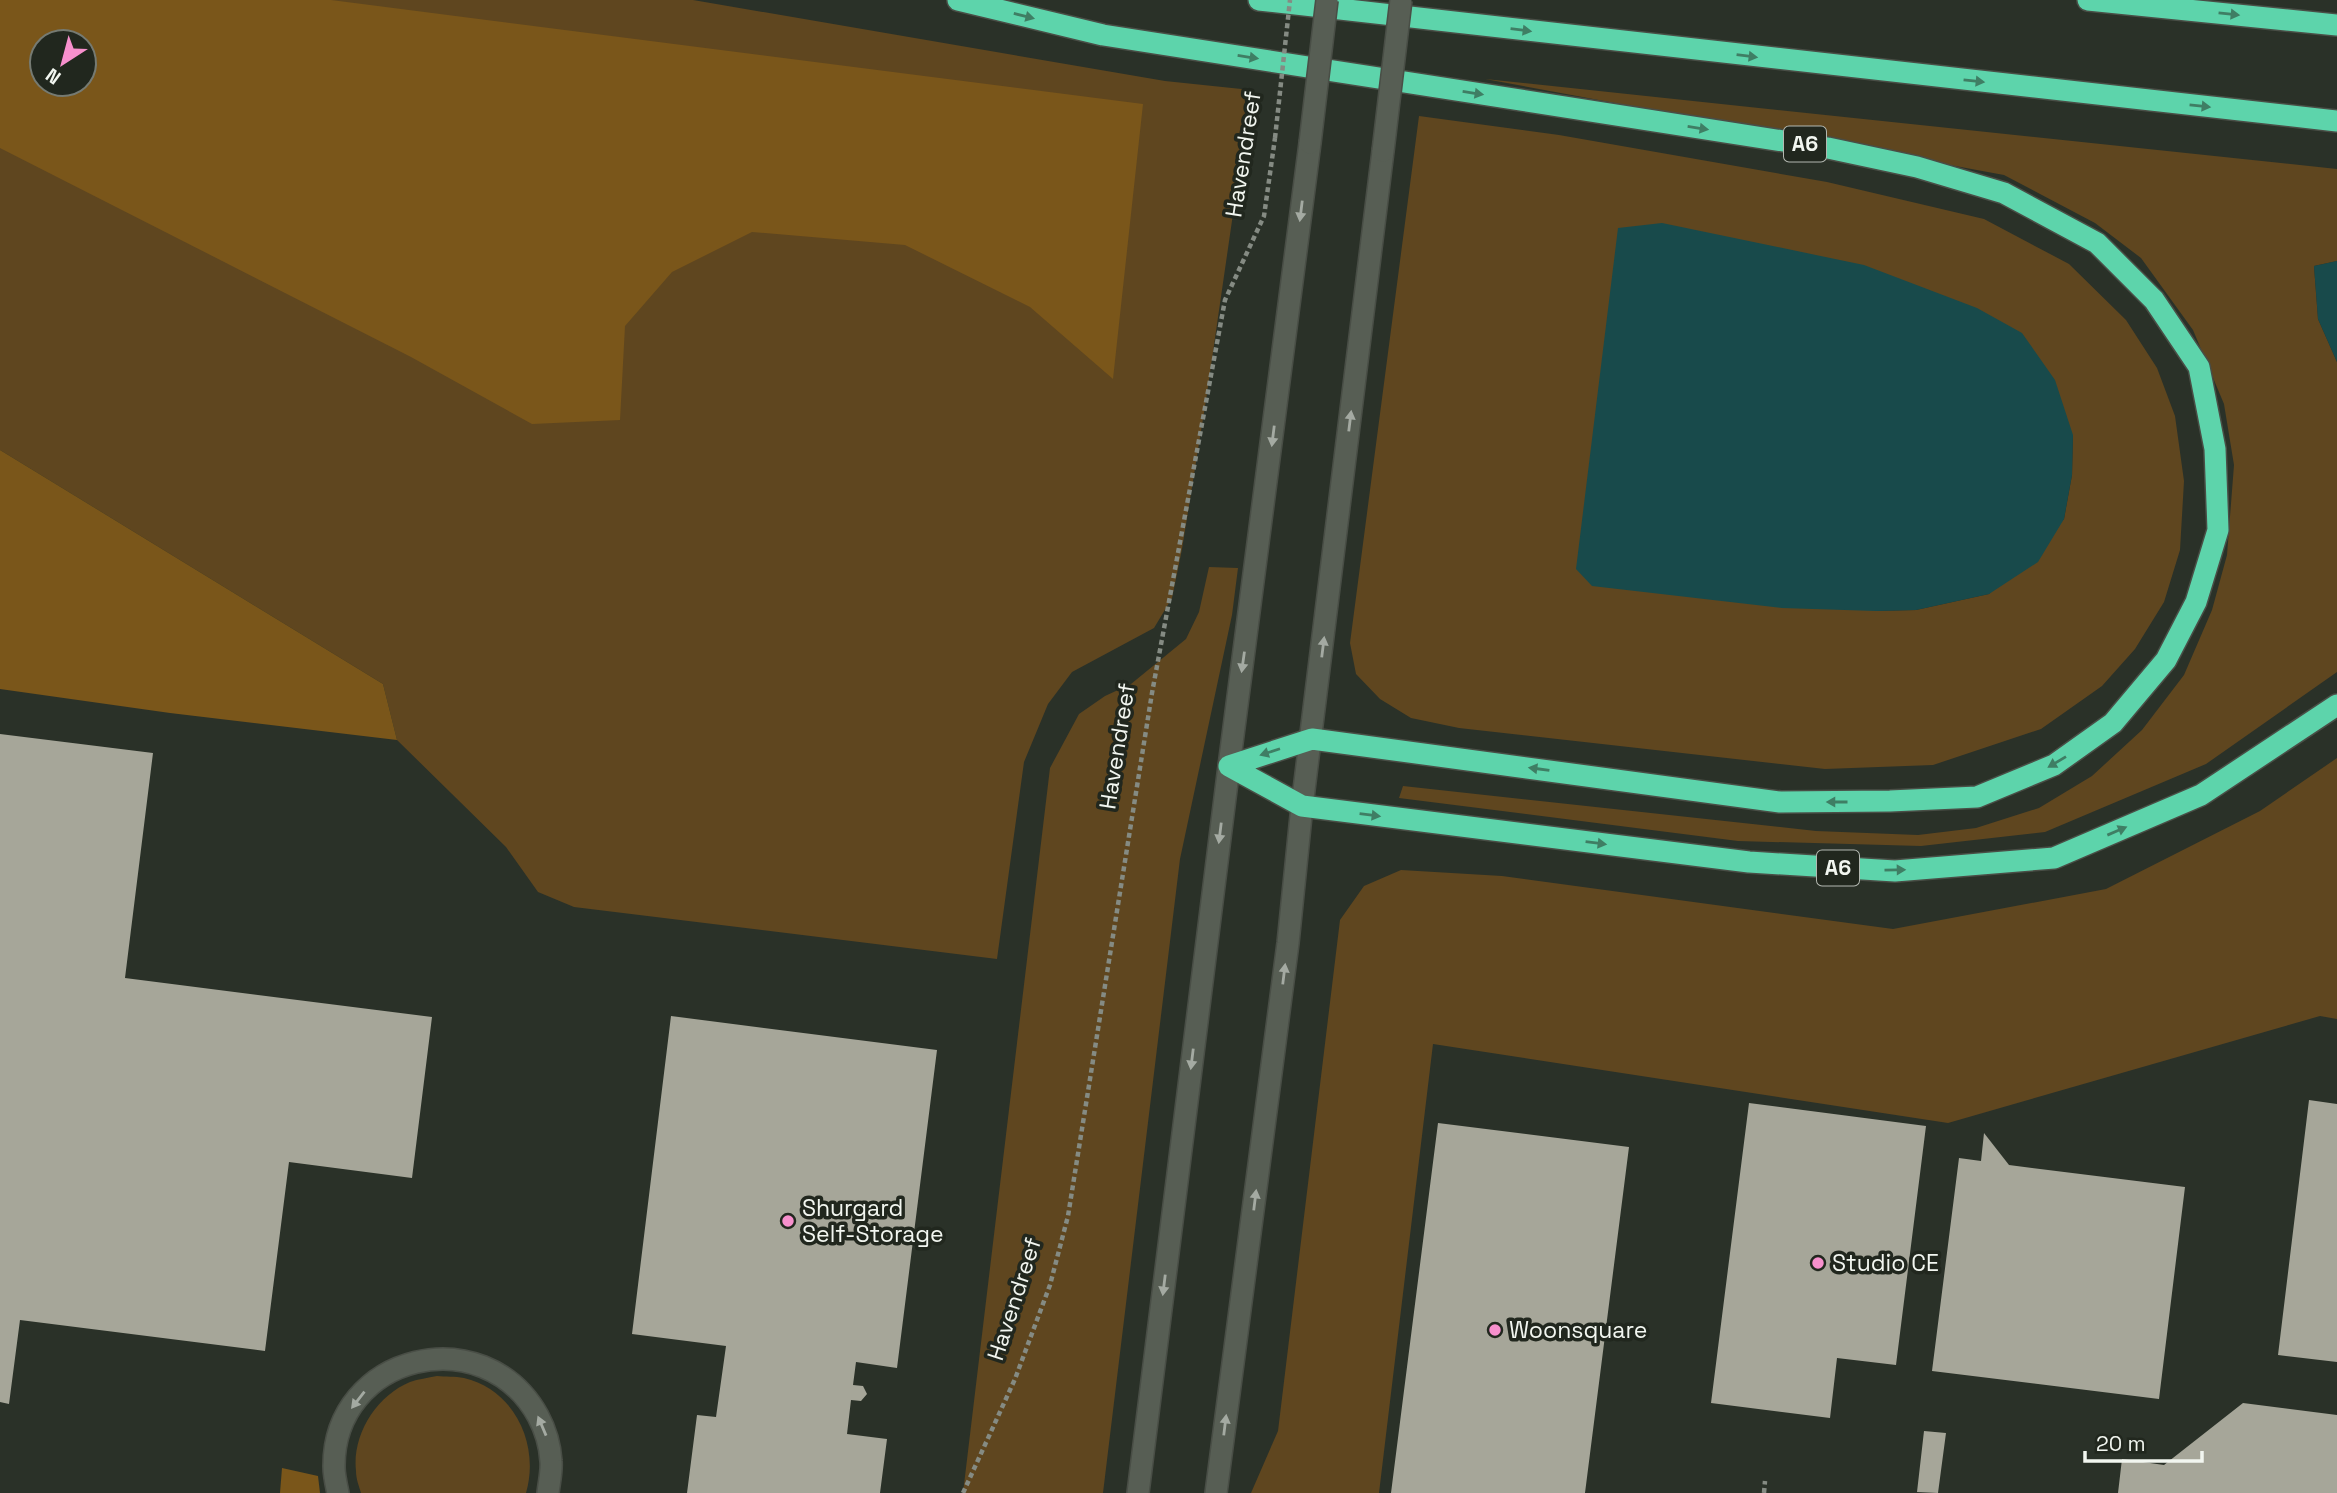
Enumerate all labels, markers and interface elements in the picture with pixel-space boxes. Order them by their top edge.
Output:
one-way arrow [2218,9,2240,20]
one-way arrow [1014,11,1036,22]
one-way arrow [1511,25,1533,36]
north arrow [28,28,98,98]
one-way arrow [1737,50,1759,61]
one-way arrow [1237,52,1259,63]
text: N [41,62,66,90]
one-way arrow [1963,76,1985,87]
one-way arrow [1462,87,1484,98]
street label: Havendreef [1218,89,1268,219]
one-way arrow [2189,101,2211,112]
one-way arrow [1687,123,1709,134]
road number: A6 [1784,127,1826,162]
one-way arrow [1296,200,1307,222]
one-way arrow [1345,410,1356,432]
one-way arrow [1267,425,1278,447]
one-way arrow [1318,636,1329,658]
one-way arrow [1237,651,1248,673]
street label: Havendreef [1092,681,1142,811]
one-way arrow [1260,748,1281,758]
one-way arrow [2048,756,2067,768]
one-way arrow [1527,764,1549,775]
one-way arrow [1826,796,1848,808]
one-way arrow [1359,809,1381,820]
one-way arrow [1215,823,1226,845]
one-way arrow [2106,825,2127,836]
one-way arrow [1585,838,1607,849]
road number: A6 [1817,850,1859,886]
one-way arrow [1884,865,1906,876]
one-way arrow [1279,963,1290,985]
one-way arrow [1187,1048,1198,1070]
one-way arrow [1249,1189,1260,1211]
place label: Shurgard Self-Storage [802,1193,944,1249]
marker: Shurgard Self-Storage [780,1213,796,1229]
street label: Havendreef [980,1234,1048,1364]
place label: Studio CE [1832,1248,1939,1278]
marker: Studio CE [1810,1255,1826,1271]
one-way arrow [1158,1274,1169,1296]
place label: Woonsquare [1509,1315,1647,1345]
marker: Woonsquare [1487,1322,1503,1338]
one-way arrow [350,1390,365,1408]
one-way arrow [1220,1414,1231,1436]
one-way arrow [536,1416,547,1437]
scale bar [2085,1420,2202,1464]
text: 20 m [2096,1430,2146,1457]

